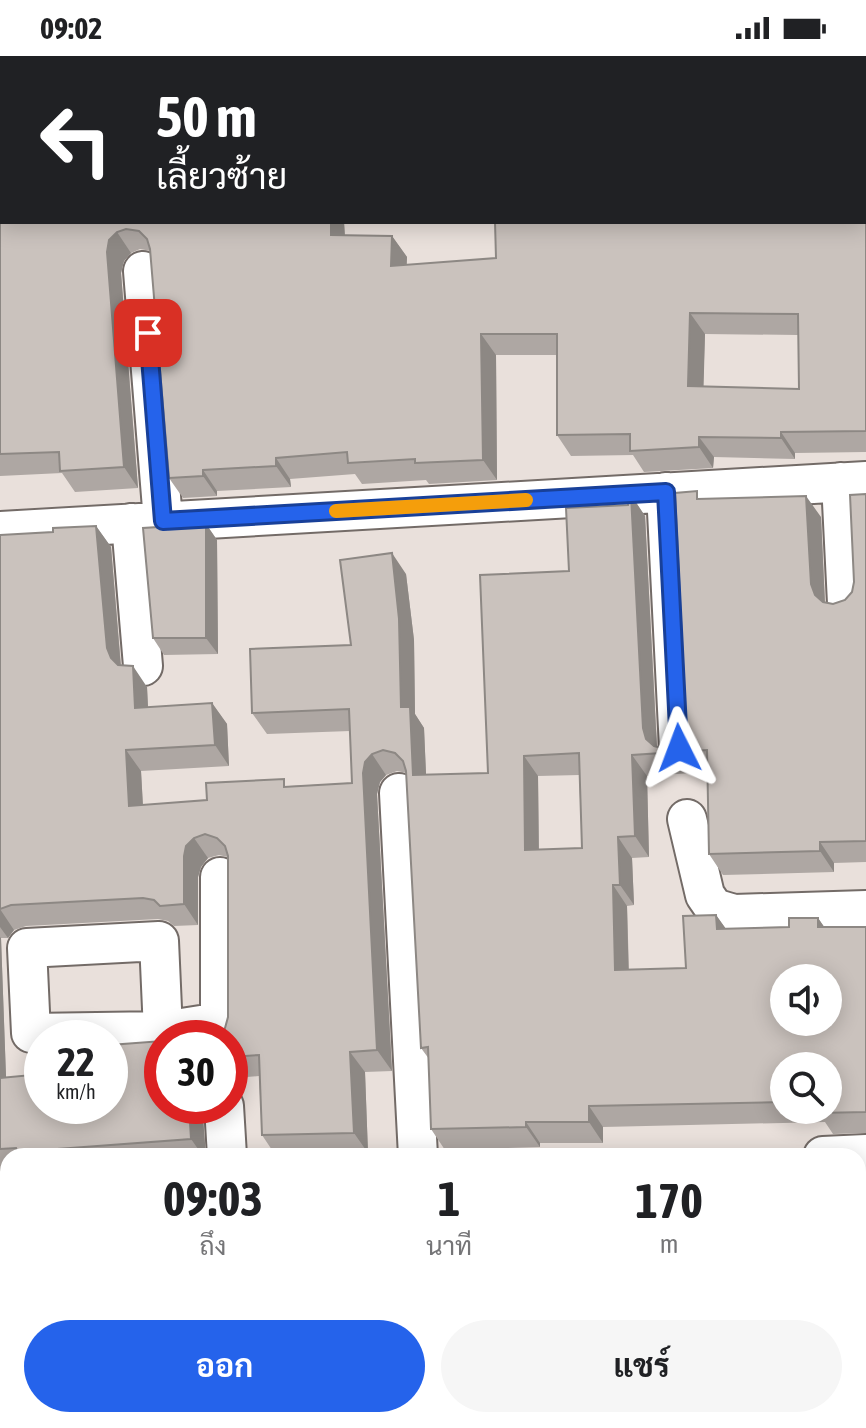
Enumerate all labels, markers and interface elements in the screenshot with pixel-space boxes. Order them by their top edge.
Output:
text: 09:02 [40,11,102,45]
text: 50 m [156,85,257,149]
icon: left [24,88,128,192]
text: เลี้ยวซ้าย [156,155,287,197]
pin [114,299,182,367]
icon: arrive [126,311,170,355]
position arrow [637,706,721,790]
map controls [770,964,842,1124]
button: sound [770,964,842,1036]
speed limit sign: 30 [144,1020,248,1124]
text: 22 [57,1039,95,1084]
button: search [770,1052,842,1124]
text: km/h [56,1080,96,1103]
text: 09:03 [163,1171,263,1226]
text: 1 [438,1171,460,1226]
text: 170 [635,1173,703,1228]
text: m [660,1229,678,1259]
text: ถึง [199,1231,226,1261]
text: นาที [426,1231,472,1261]
button: ออก [24,1320,425,1412]
button: แชร์ [441,1320,842,1412]

